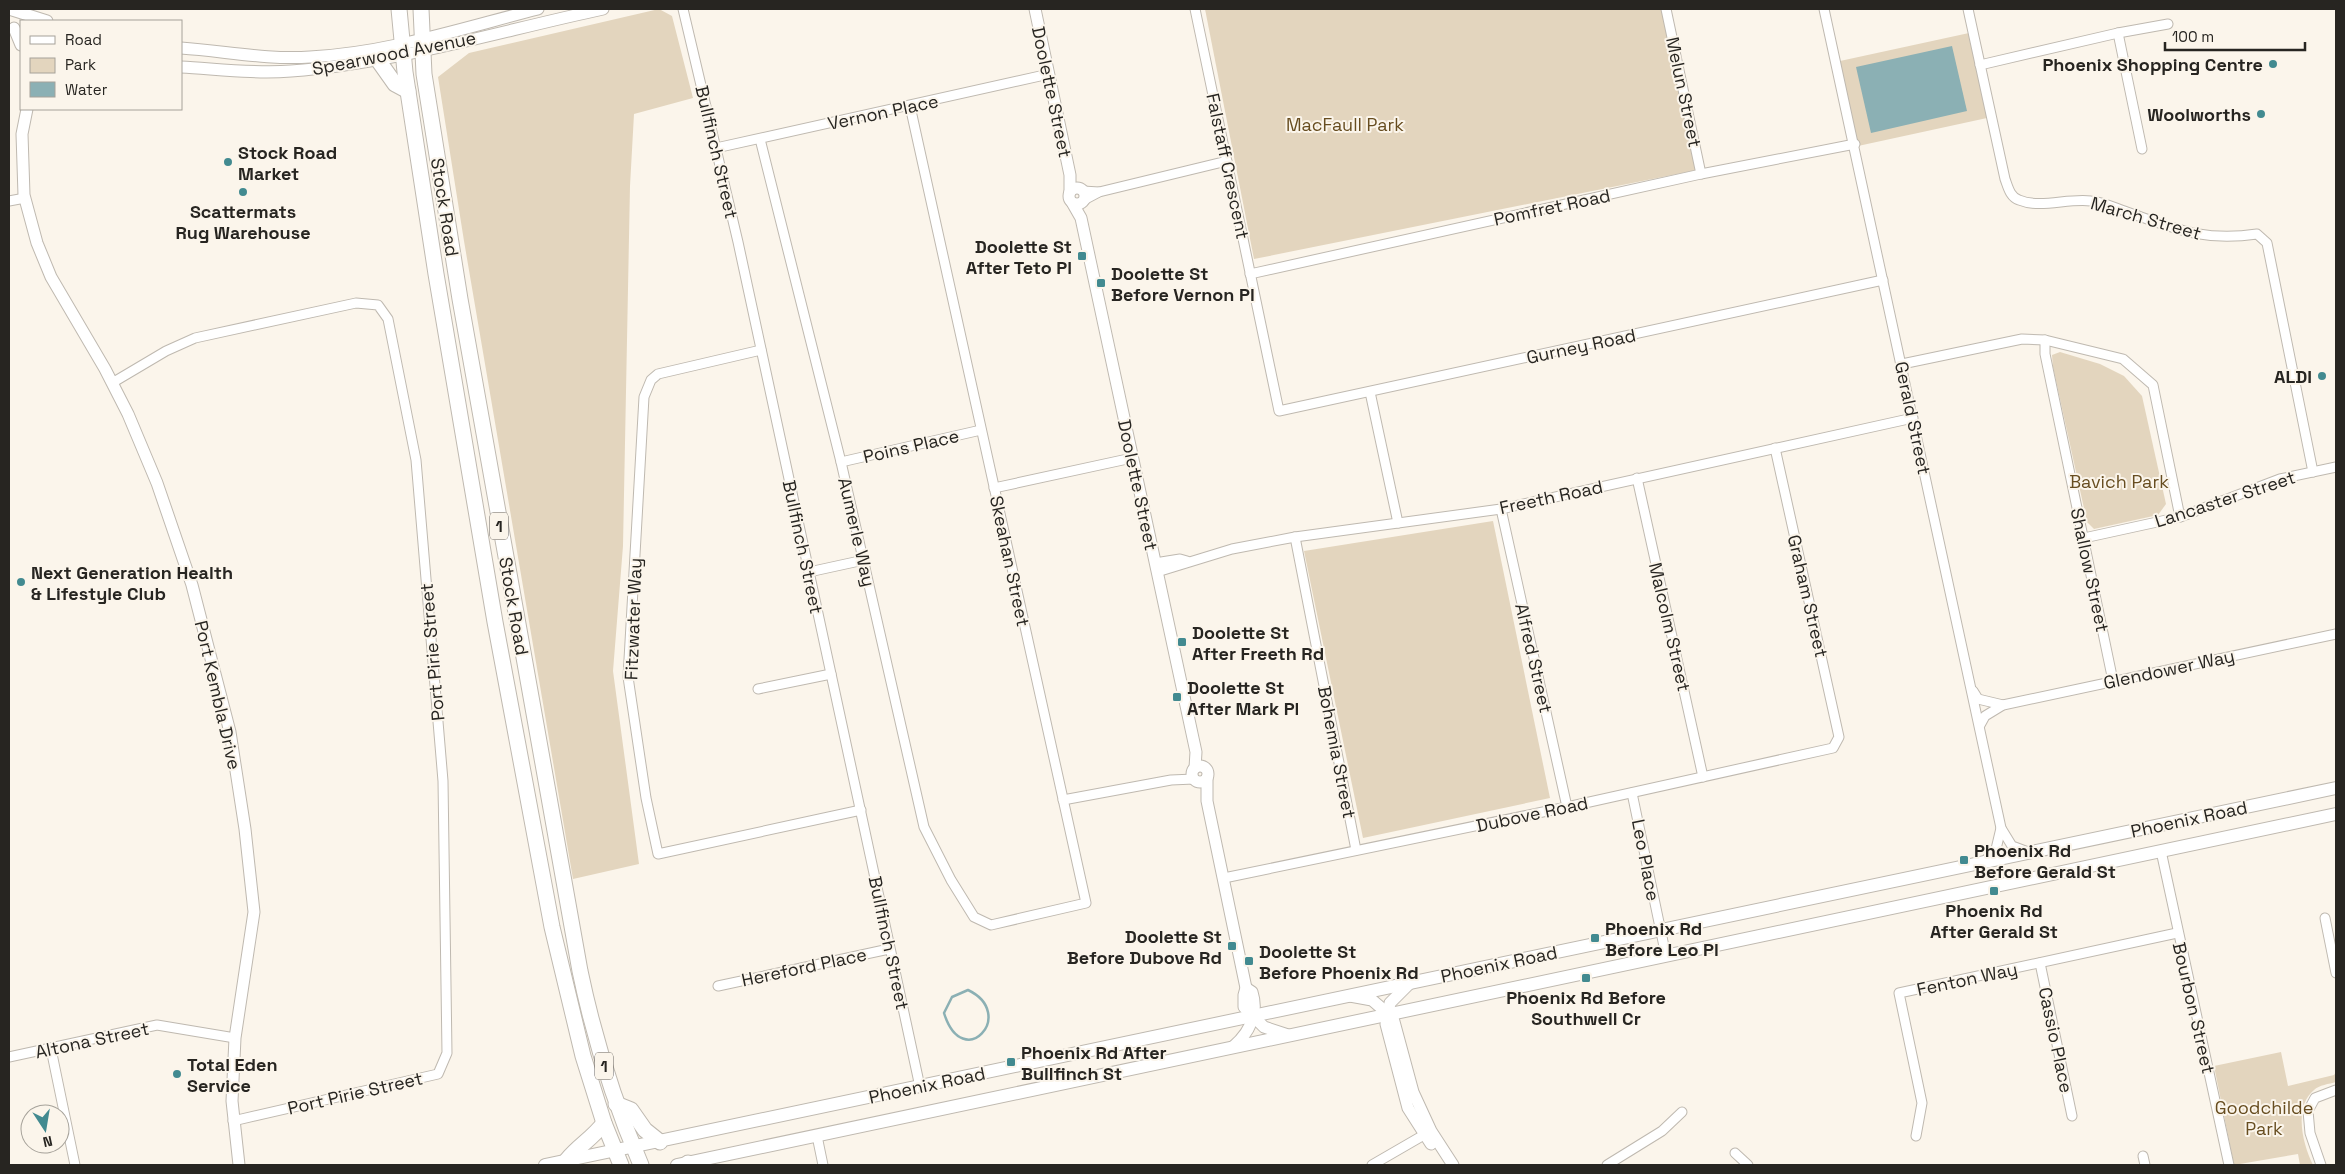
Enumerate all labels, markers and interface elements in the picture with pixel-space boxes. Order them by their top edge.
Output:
legend [20,20,182,110]
scale bar [2165,20,2305,52]
street label: Doolette Street [1027,24,1077,160]
street label: Spearwood Avenue [310,26,478,80]
text: 100 m [2172,27,2214,46]
text: Road [65,30,102,49]
street label: Melun Street [1661,35,1707,149]
place label: Phoenix Shopping Centre [2042,53,2263,76]
text: Park [65,55,96,74]
marker: Phoenix Shopping Centre [2267,58,2279,70]
text: Water [65,80,108,99]
street label: Bullfinch Street [690,83,744,221]
street label: Vernon Place [826,89,940,135]
street label: Falstaff Crescent [1201,91,1255,241]
place label: Woolworths [2147,103,2251,126]
marker: Woolworths [2255,108,2267,120]
park label: MacFaull Park [1286,113,1404,136]
place label: Stock Road Market [238,141,337,185]
marker: Stock Road Market [222,156,234,168]
street label: Stock Road [426,156,464,258]
street label: Pomfret Road [1492,183,1612,231]
marker: Scattermats Rug Warehouse [237,186,249,198]
street label: March Street [2088,191,2204,245]
place label: Scattermats Rug Warehouse [175,200,311,244]
place label: Doolette St After Teto Pl [966,235,1072,279]
marker: Doolette St After Teto Pl [1076,250,1088,262]
place label: Doolette St Before Vernon Pl [1111,262,1255,306]
marker: Doolette St Before Vernon Pl [1095,277,1107,289]
street label: Gurney Road [1524,323,1638,369]
street label: Gerald Street [1890,359,1936,477]
place label: ALDI [2274,365,2312,388]
marker: ALDI [2316,370,2328,382]
street label: Doolette Street [1113,417,1163,553]
street label: Poins Place [861,424,961,468]
street label: Lancaster Street [2152,465,2298,533]
park label: Bavich Park [2069,470,2169,493]
street label: Aumerle Way [833,475,881,589]
street label: Freeth Road [1497,475,1605,519]
street label: Bullfinch Street [778,478,828,616]
street label: Skeahan Street [985,493,1035,629]
street label: Shallow Street [2066,506,2114,634]
road number: 1 [490,512,508,540]
street label: Graham Street [1783,532,1833,660]
street label: Stock Road [494,555,534,657]
street label: Fitzwater Way [619,557,647,681]
street label: Malcolm Street [1644,560,1696,694]
place label: Next Generation Health & Lifestyle Club [31,561,233,605]
marker: Next Generation Health & Lifestyle Club [15,576,27,588]
street label: Port Pirie Street [415,582,449,722]
street label: Alfred Street [1510,601,1558,715]
street label: Port Kembla Drive [190,618,246,772]
place label: Doolette St After Freeth Rd [1192,621,1324,665]
marker: Doolette St After Freeth Rd [1176,636,1188,648]
street label: Glendower Way [2101,644,2237,694]
place label: Doolette St After Mark Pl [1187,676,1299,720]
street label: Bohemia Street [1313,684,1361,820]
marker: Doolette St After Mark Pl [1171,691,1183,703]
street label: Dubove Road [1474,791,1590,837]
street label: Phoenix Road [2129,795,2249,843]
street label: Leo Place [1627,817,1665,903]
place label: Phoenix Rd Before Gerald St [1974,839,2116,883]
marker: Phoenix Rd Before Gerald St [1958,854,1970,866]
street label: Bullfinch Street [864,874,914,1012]
marker: Phoenix Rd After Gerald St [1988,885,2000,897]
place label: Phoenix Rd After Gerald St [1930,899,2058,943]
place label: Phoenix Rd Before Leo Pl [1605,917,1719,961]
place label: Doolette St Before Dubove Rd [1067,925,1222,969]
marker: Phoenix Rd Before Leo Pl [1589,932,1601,944]
marker: Doolette St Before Dubove Rd [1226,940,1238,952]
place label: Doolette St Before Phoenix Rd [1259,940,1419,984]
street label: Phoenix Road [1439,940,1559,988]
street label: Bourbon Street [2168,940,2220,1076]
street label: Hereford Place [739,943,869,991]
marker: Doolette St Before Phoenix Rd [1243,955,1255,967]
street label: Fenton Way [1915,957,2019,1001]
marker: Phoenix Rd Before Southwell Cr [1580,972,1592,984]
street label: Cassio Place [2034,985,2078,1095]
place label: Phoenix Rd Before Southwell Cr [1506,986,1666,1030]
street label: Altona Street [33,1017,151,1063]
place label: Phoenix Rd After Bullfinch St [1021,1041,1167,1085]
road number: 1 [595,1052,613,1080]
place label: Total Eden Service [187,1053,278,1097]
marker: Phoenix Rd After Bullfinch St [1005,1056,1017,1068]
street label: Phoenix Road [867,1061,987,1109]
street label: Port Pirie Street [285,1066,425,1120]
marker: Total Eden Service [171,1068,183,1080]
park label: Goodchilde Park [2215,1096,2313,1140]
north arrow [20,1104,70,1154]
text: N [41,1132,54,1151]

